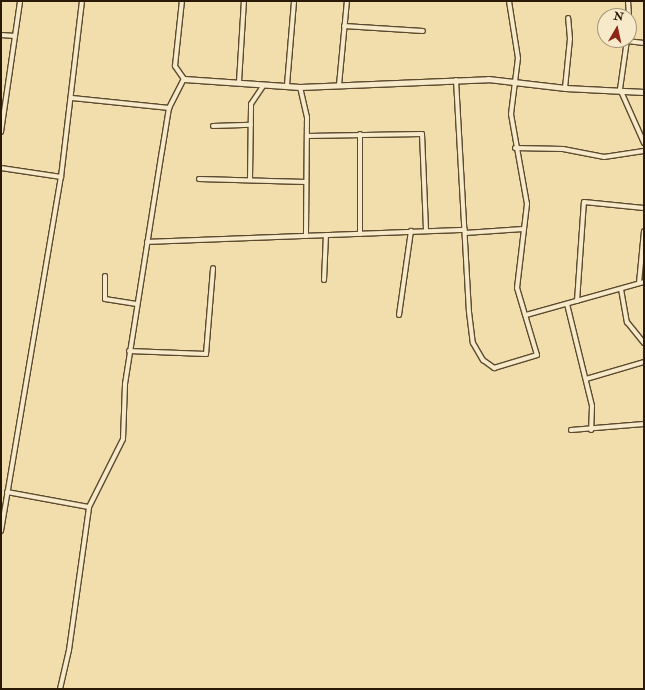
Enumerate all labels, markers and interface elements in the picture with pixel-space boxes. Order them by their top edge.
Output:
north arrow [597,8,637,48]
text: N [613,9,625,24]

